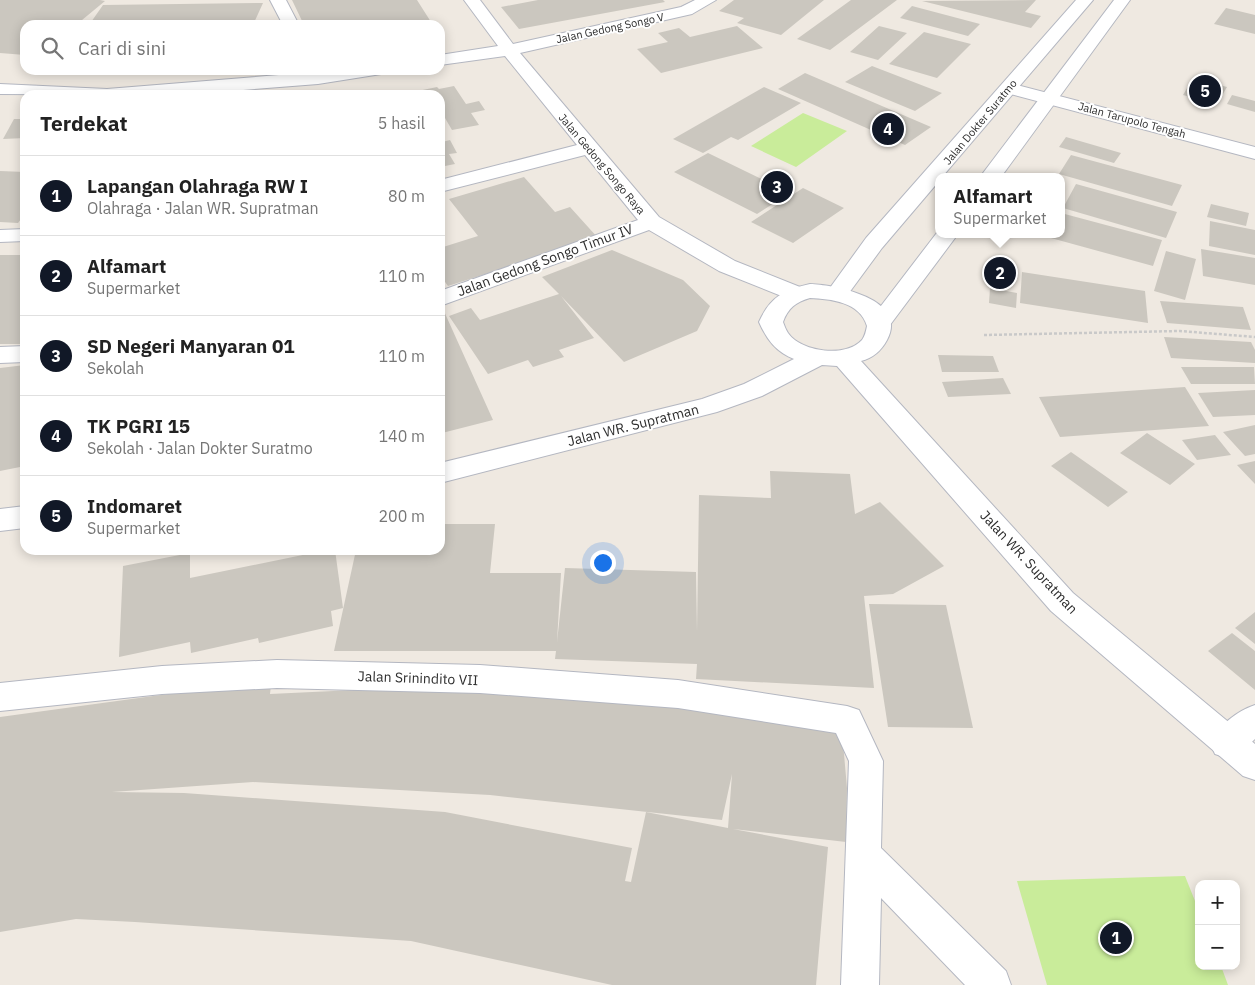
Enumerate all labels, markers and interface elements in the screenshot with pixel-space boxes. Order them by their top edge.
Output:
street label: Jalan Gedong Songo V [555,10,666,46]
search box [20,20,445,75]
icon: search [38,34,66,62]
text: Cari di sini [78,36,166,60]
pin: 5 [1189,72,1221,110]
street label: Jalan Dokter Suratmo [940,76,1020,168]
street label: Jalan Tarupolo Tengah [1077,99,1187,141]
text: Terdekat [40,109,128,137]
pin: 4 [872,110,904,148]
street label: Jalan Gedong Songo Raya [556,111,648,217]
text: 5 hasil [378,113,425,133]
pin: 3 [761,168,793,206]
popup [935,173,1065,238]
text: Lapangan Olahraga RW I [87,174,308,198]
text: Alfamart [953,184,1033,208]
text: 1 [51,186,61,206]
text: 80 m [388,186,425,206]
text: Olahraga · Jalan WR. Supratman [87,198,319,218]
text: Supermarket [953,208,1047,228]
street label: Jalan Gedong Songo Timur IV [455,220,636,300]
text: Alfamart [87,254,166,278]
pin: 2 [984,254,1016,292]
text: 2 [51,266,61,286]
text: 110 m [378,266,425,286]
text: Supermarket [87,278,180,298]
text: SD Negeri Manyaran 01 [87,334,295,358]
text: 3 [51,346,61,366]
text: 110 m [378,346,425,366]
text: Sekolah [87,358,144,378]
street label: Jalan WR. Supratman [565,400,701,450]
text: TK PGRI 15 [87,414,190,438]
text: 4 [51,426,61,446]
text: 140 m [378,426,425,446]
text: Sekolah · Jalan Dokter Suratmo [87,438,313,458]
text: Indomaret [87,494,182,518]
text: 5 [51,506,61,526]
text: 200 m [378,506,425,526]
street label: Jalan WR. Supratman [976,506,1082,618]
text: Supermarket [87,518,180,538]
your location [590,550,616,576]
street label: Jalan Srinindito VII [357,667,479,689]
map controls [1195,880,1240,970]
button: + [1195,880,1240,925]
pin: 1 [1100,919,1132,957]
button: − [1195,925,1240,970]

